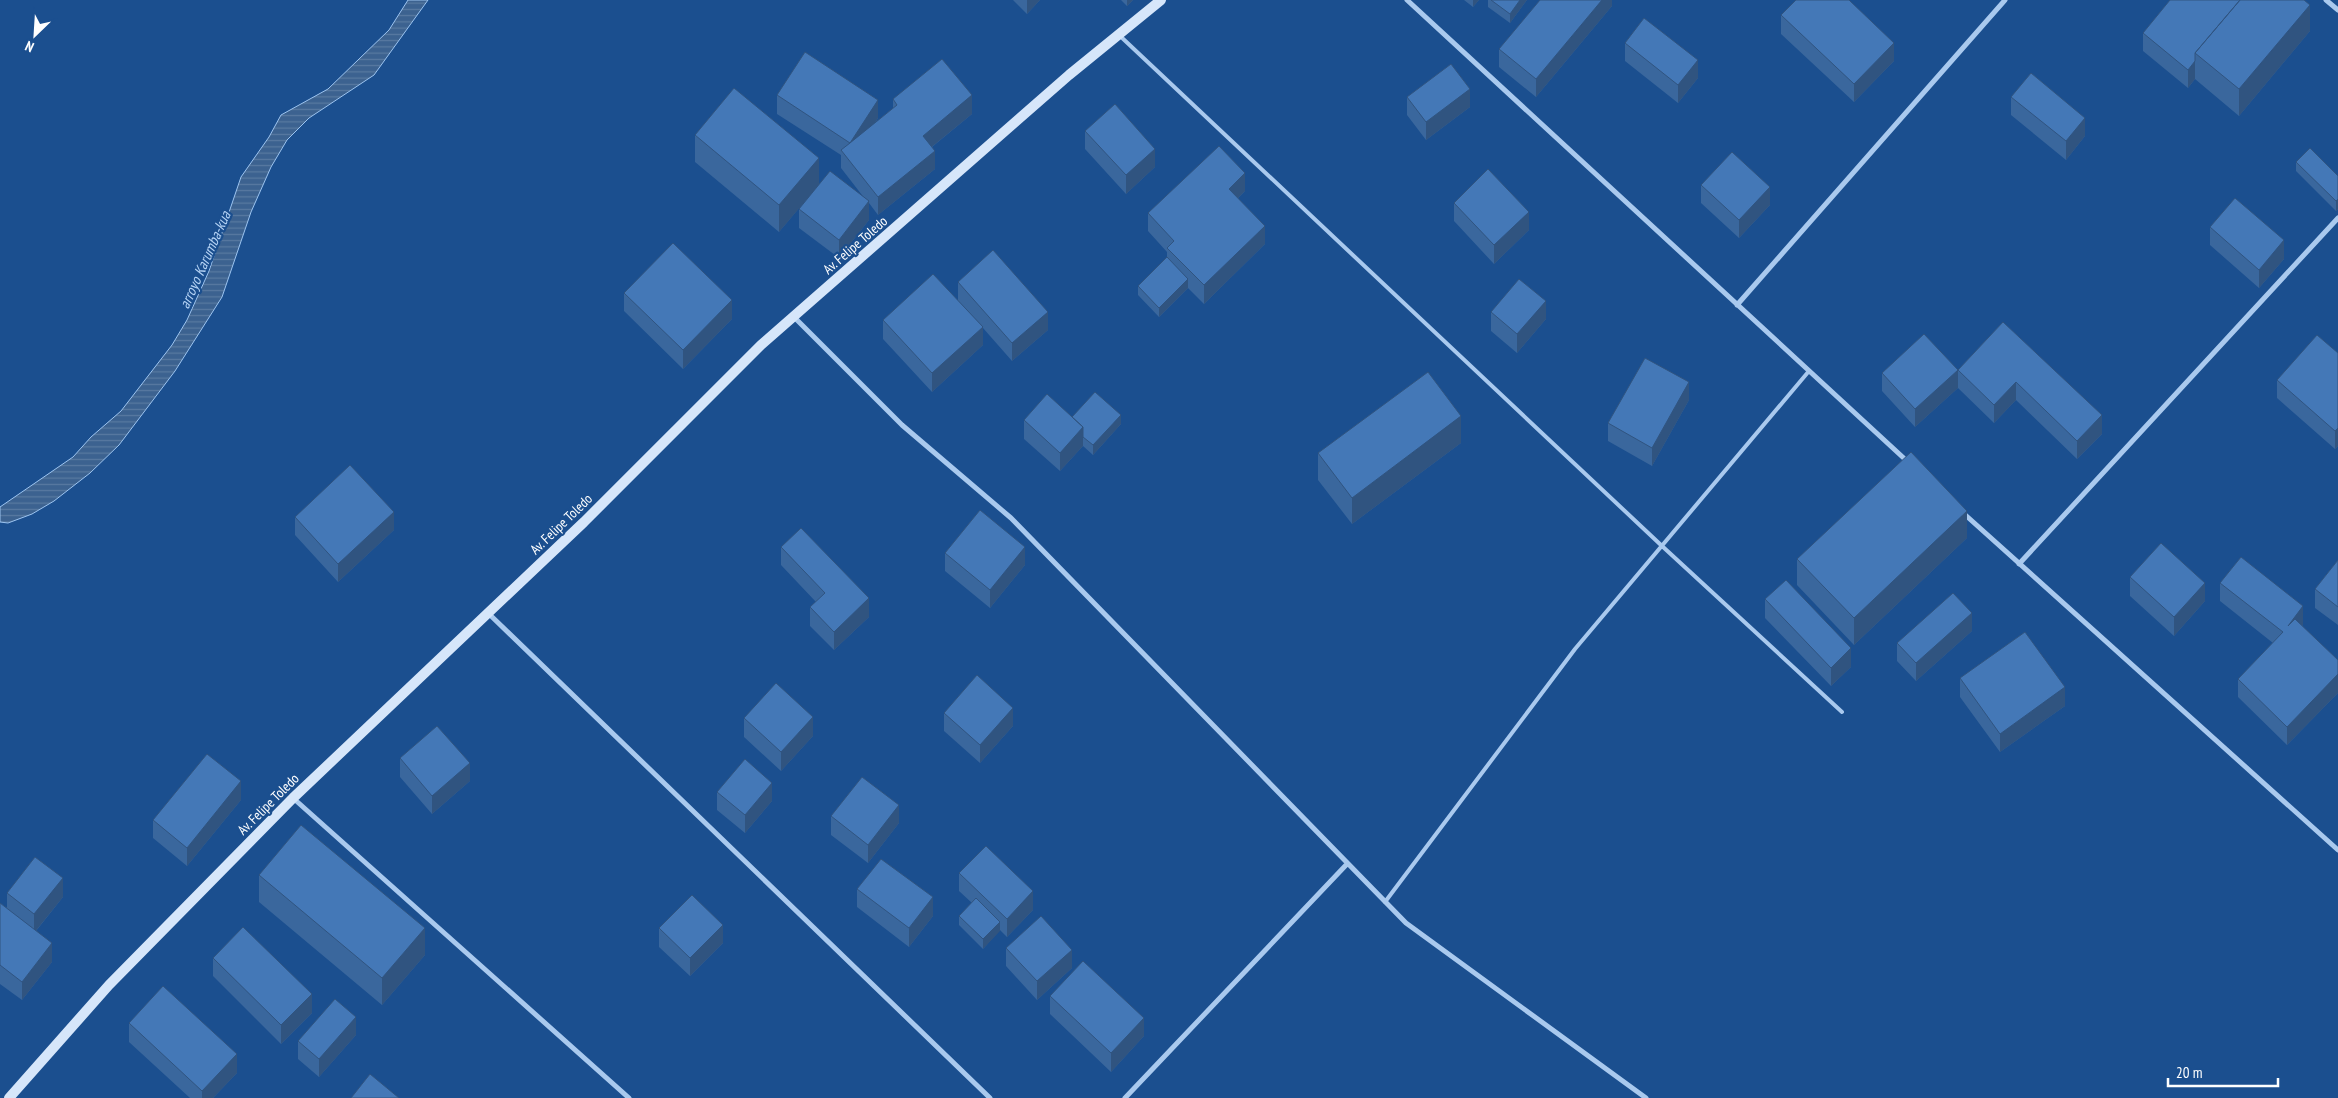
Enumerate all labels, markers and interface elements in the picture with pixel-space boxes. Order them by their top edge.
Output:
north arrow [10,10,60,60]
text: N [22,37,37,57]
water label: arroyo Karumba-kua [175,207,235,311]
street label: Av. Felipe Toledo [819,212,891,278]
street label: Av. Felipe Toledo [526,490,596,558]
street label: Av. Felipe Toledo [233,769,303,839]
scale bar [2168,1056,2278,1088]
text: 20 m [2176,1063,2202,1082]

